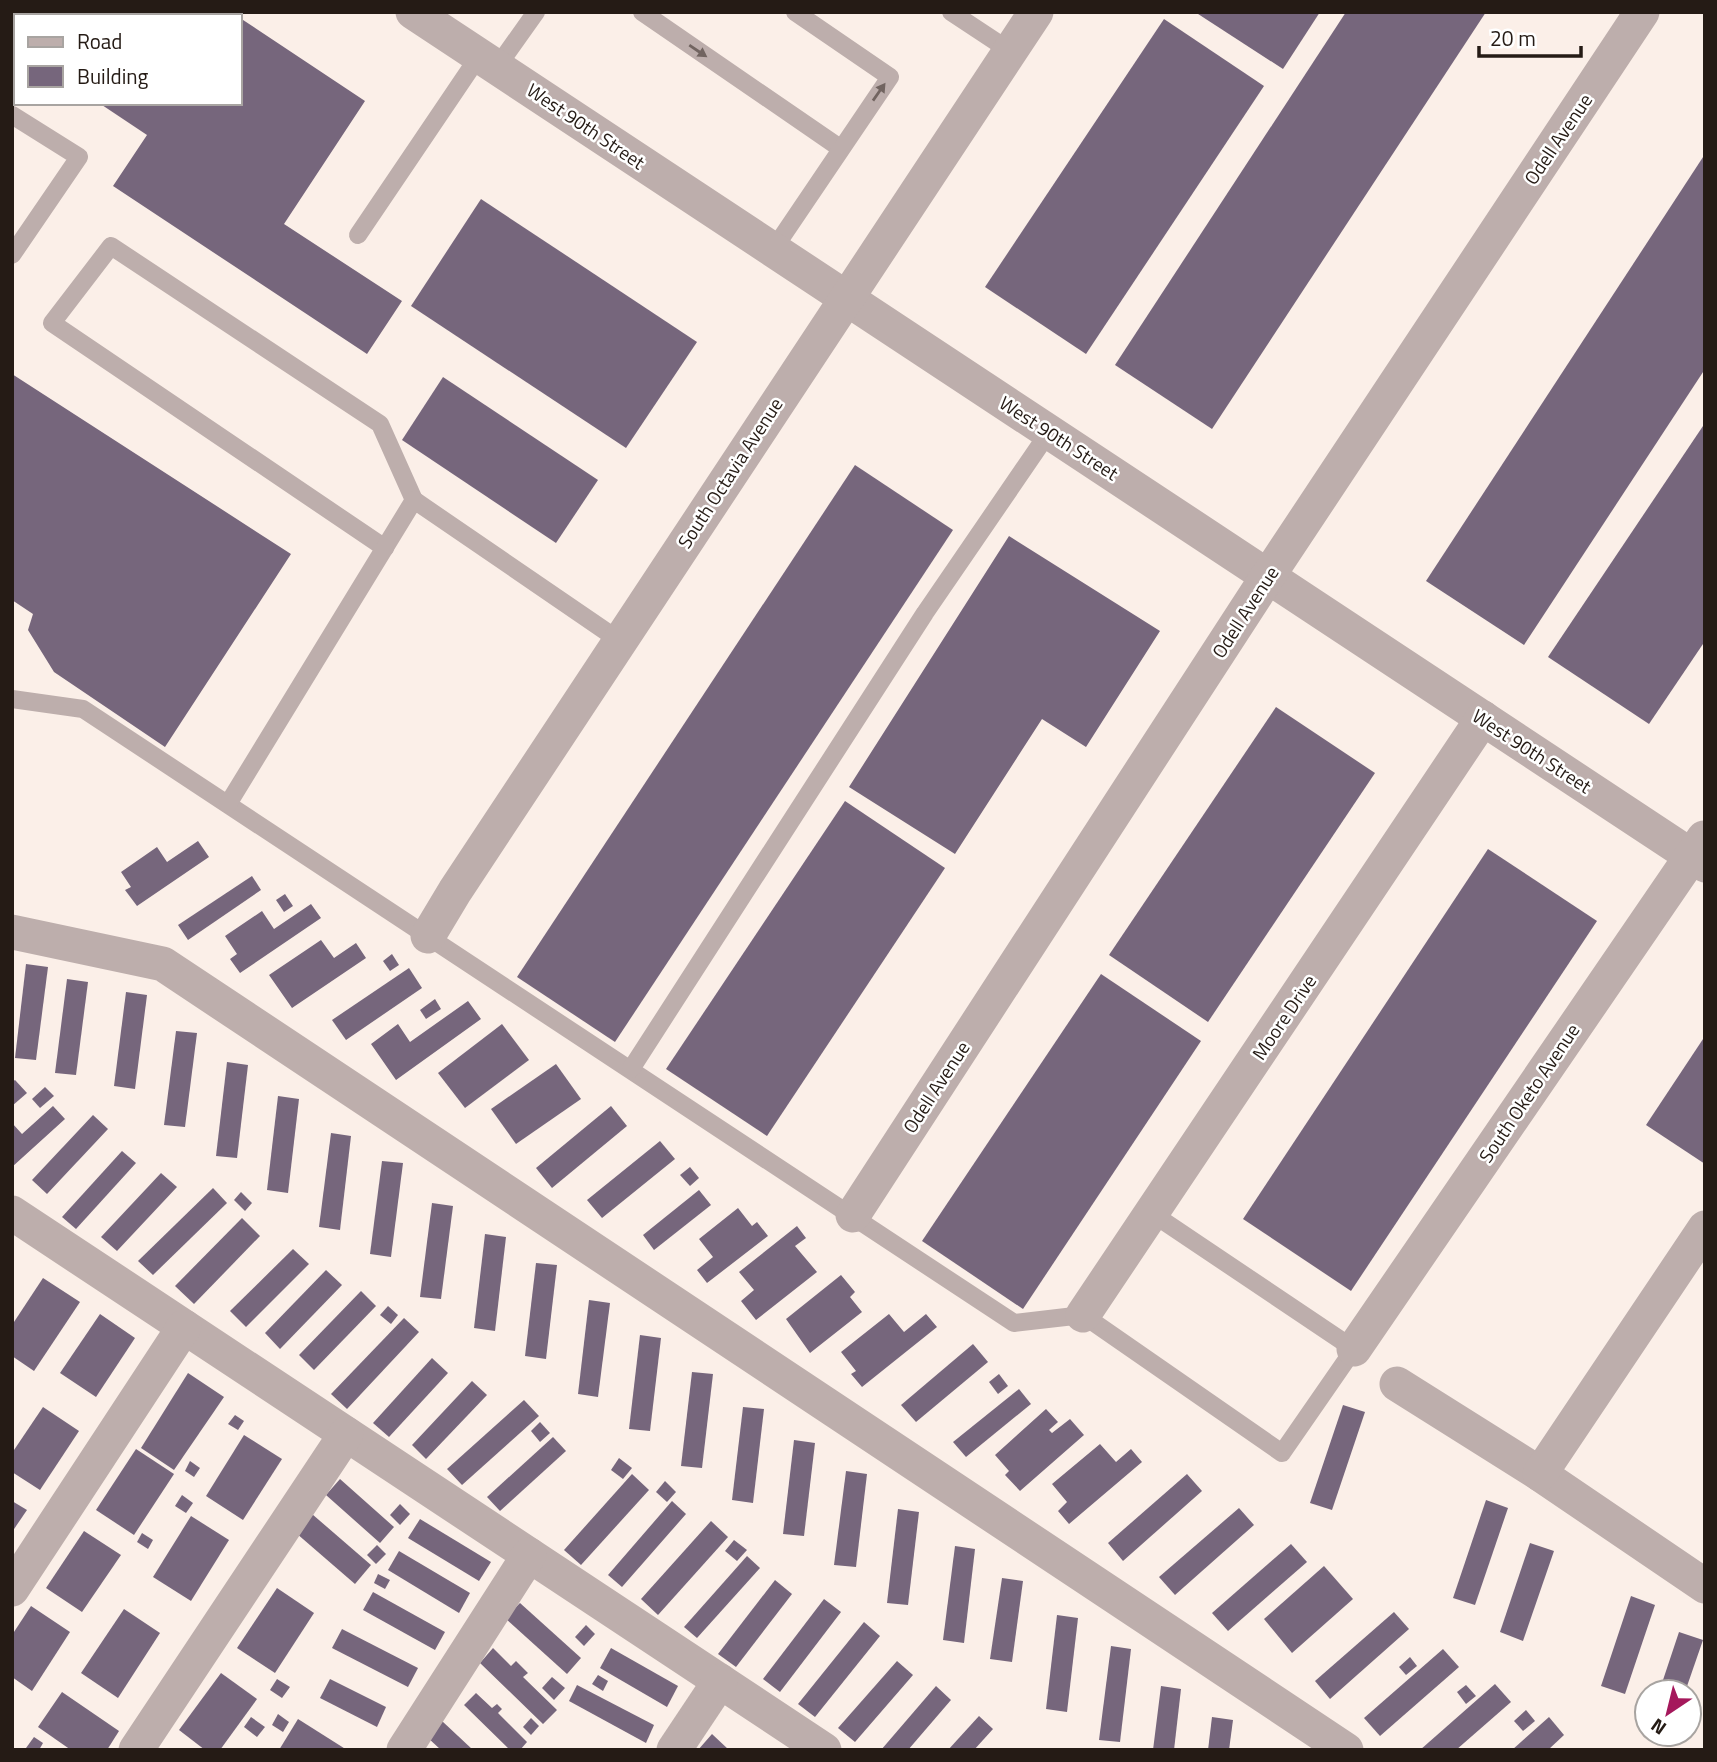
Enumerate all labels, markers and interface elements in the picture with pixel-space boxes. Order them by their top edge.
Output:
legend [14,14,242,105]
scale bar [1479,14,1580,58]
text: 20 m [1490,22,1536,54]
text: Road [77,25,122,57]
one-way arrow [689,44,708,57]
text: Building [77,60,149,92]
street label: West 90th Street [521,75,651,176]
one-way arrow [872,83,886,101]
street label: Odell Avenue [1516,87,1599,190]
street label: West 90th Street [994,388,1125,487]
street label: South Octavia Avenue [670,392,789,554]
street label: Odell Avenue [1204,560,1285,663]
street label: West 90th Street [1467,701,1598,800]
street label: Moore Drive [1244,968,1323,1065]
street label: South Oketo Avenue [1471,1017,1586,1168]
street label: Odell Avenue [895,1035,976,1138]
north arrow [1633,1678,1703,1748]
text: N [1644,1712,1672,1743]

